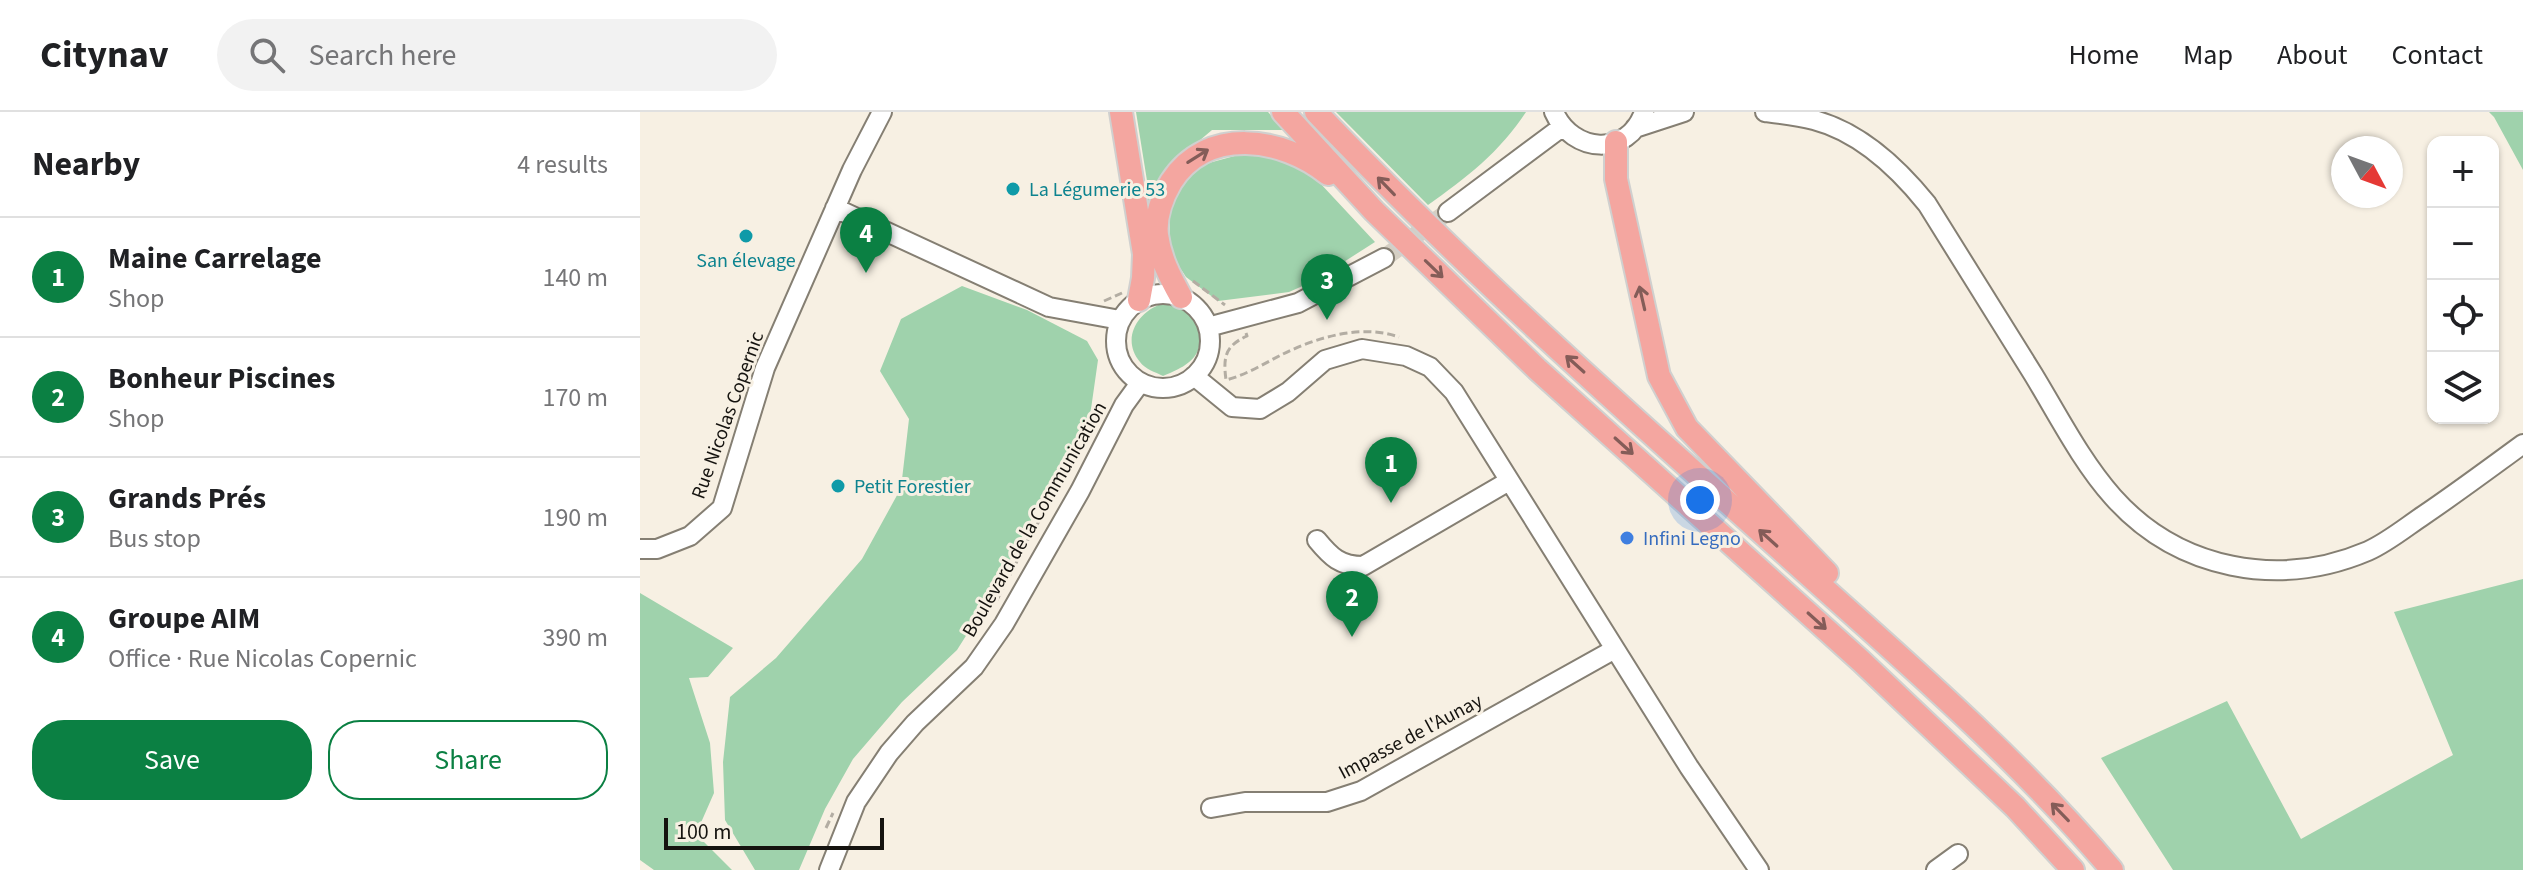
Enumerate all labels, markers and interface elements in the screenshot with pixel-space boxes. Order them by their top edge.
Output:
search box [217,19,777,91]
text: Citynav [40,28,169,82]
icon: search [245,33,289,77]
text: Search here [309,34,457,77]
text: Home [2068,35,2139,75]
text: Map [2183,35,2233,75]
text: About [2277,35,2348,75]
text: Contact [2392,35,2483,75]
north arrow [2331,136,2403,208]
map controls [2427,136,2499,424]
button: + [2427,136,2499,208]
text: Nearby [32,140,140,189]
text: 4 results [517,146,608,183]
one-way arrow [1186,147,1208,164]
place label: La Légumerie 53 [1029,176,1165,204]
one-way arrow [1377,177,1396,196]
marker: La Légumerie 53 [1004,180,1022,198]
pin: 4 [840,207,892,273]
button: − [2427,208,2499,280]
marker: San élevage [737,227,755,245]
text: Maine Carrelage [108,237,321,280]
place label: San élevage [696,247,796,275]
pin: 3 [1301,254,1353,320]
text: 1 [51,259,65,296]
text: 140 m [542,259,608,296]
one-way arrow [1424,259,1443,278]
text: Shop [108,280,165,317]
button: locate [2427,280,2499,352]
one-way arrow [1634,286,1649,311]
street label: Rue Nicolas Copernic [685,328,771,503]
button: layers [2427,352,2499,424]
one-way arrow [1566,355,1586,373]
text: Bonheur Piscines [108,357,335,400]
text: 2 [51,379,65,416]
text: 170 m [542,379,608,416]
street label: Boulevard de la Communication [956,396,1114,643]
text: Shop [108,400,165,437]
pin: 1 [1365,437,1417,503]
one-way arrow [1613,437,1633,455]
place label: Petit Forestier [854,473,971,501]
text: Grands Prés [108,477,266,520]
marker: Petit Forestier [829,477,847,495]
your location [1680,480,1720,520]
text: 3 [51,499,65,536]
text: 190 m [542,499,608,536]
text: Bus stop [108,520,201,557]
place label: Infini Legno [1643,525,1741,553]
marker: Infini Legno [1618,529,1636,547]
one-way arrow [1758,529,1778,548]
pin: 2 [1326,571,1378,637]
text: Groupe AIM [108,597,260,640]
one-way arrow [1807,611,1827,630]
text: 4 [51,619,65,656]
text: 390 m [542,619,608,656]
text: Office · Rue Nicolas Copernic [108,640,417,677]
street label: Impasse de l'Aunay [1334,687,1488,787]
button: Save [32,720,312,800]
button: Share [328,720,608,800]
one-way arrow [2051,803,2070,822]
scale bar [664,814,884,850]
text: 100 m [676,816,731,848]

